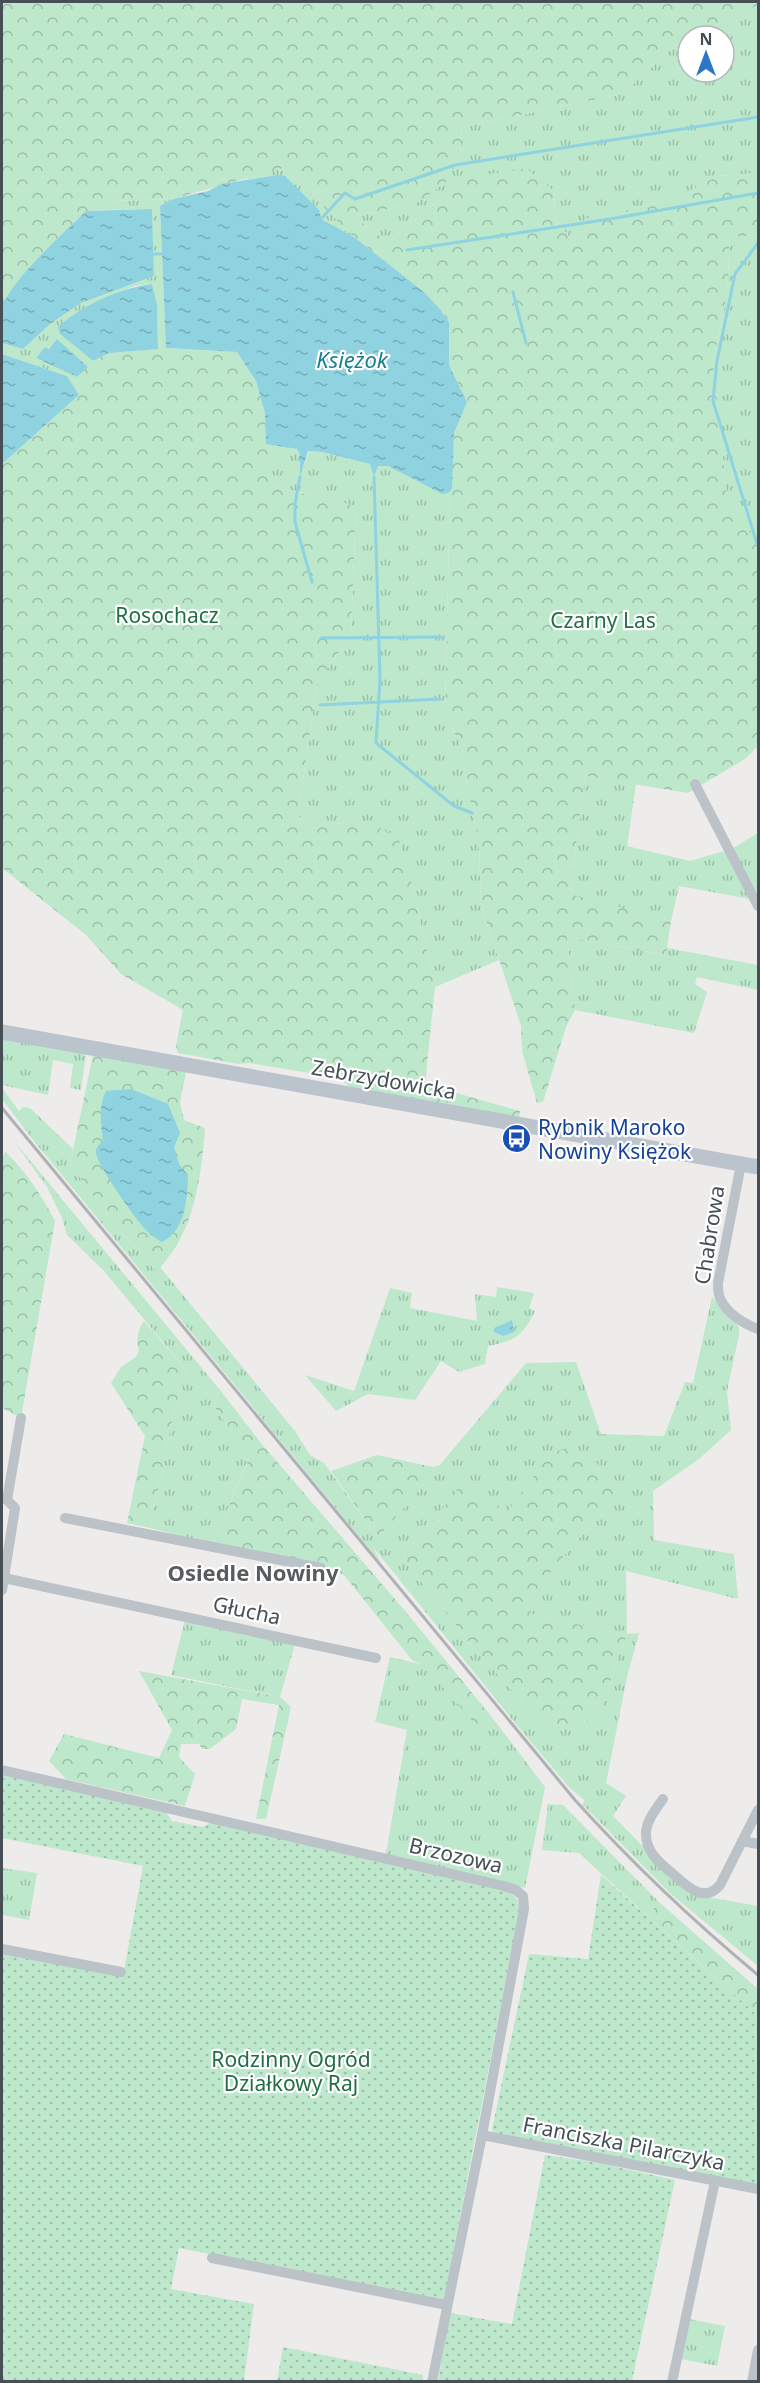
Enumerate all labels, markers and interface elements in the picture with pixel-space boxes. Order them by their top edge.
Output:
north arrow [676,24,736,84]
text: N [699,28,713,50]
water label: Księżok [316,344,389,374]
park label: Rosochacz [115,601,219,629]
park label: Czarny Las [550,606,656,634]
street label: Zebrzydowicka [310,1053,458,1105]
place label: Rybnik Maroko Nowiny Księżok [538,1113,692,1165]
bus stop icon: Rybnik Maroko Nowiny Księżok [501,1123,533,1155]
street label: Chabrowa [687,1184,731,1286]
district label: Osiedle Nowiny [168,1557,339,1587]
street label: Głucha [211,1589,283,1631]
street label: Brzozowa [406,1831,506,1879]
park label: Rodzinny Ogród Działkowy Raj [211,2045,371,2097]
street label: Franciszka Pilarczyka [521,2110,727,2176]

